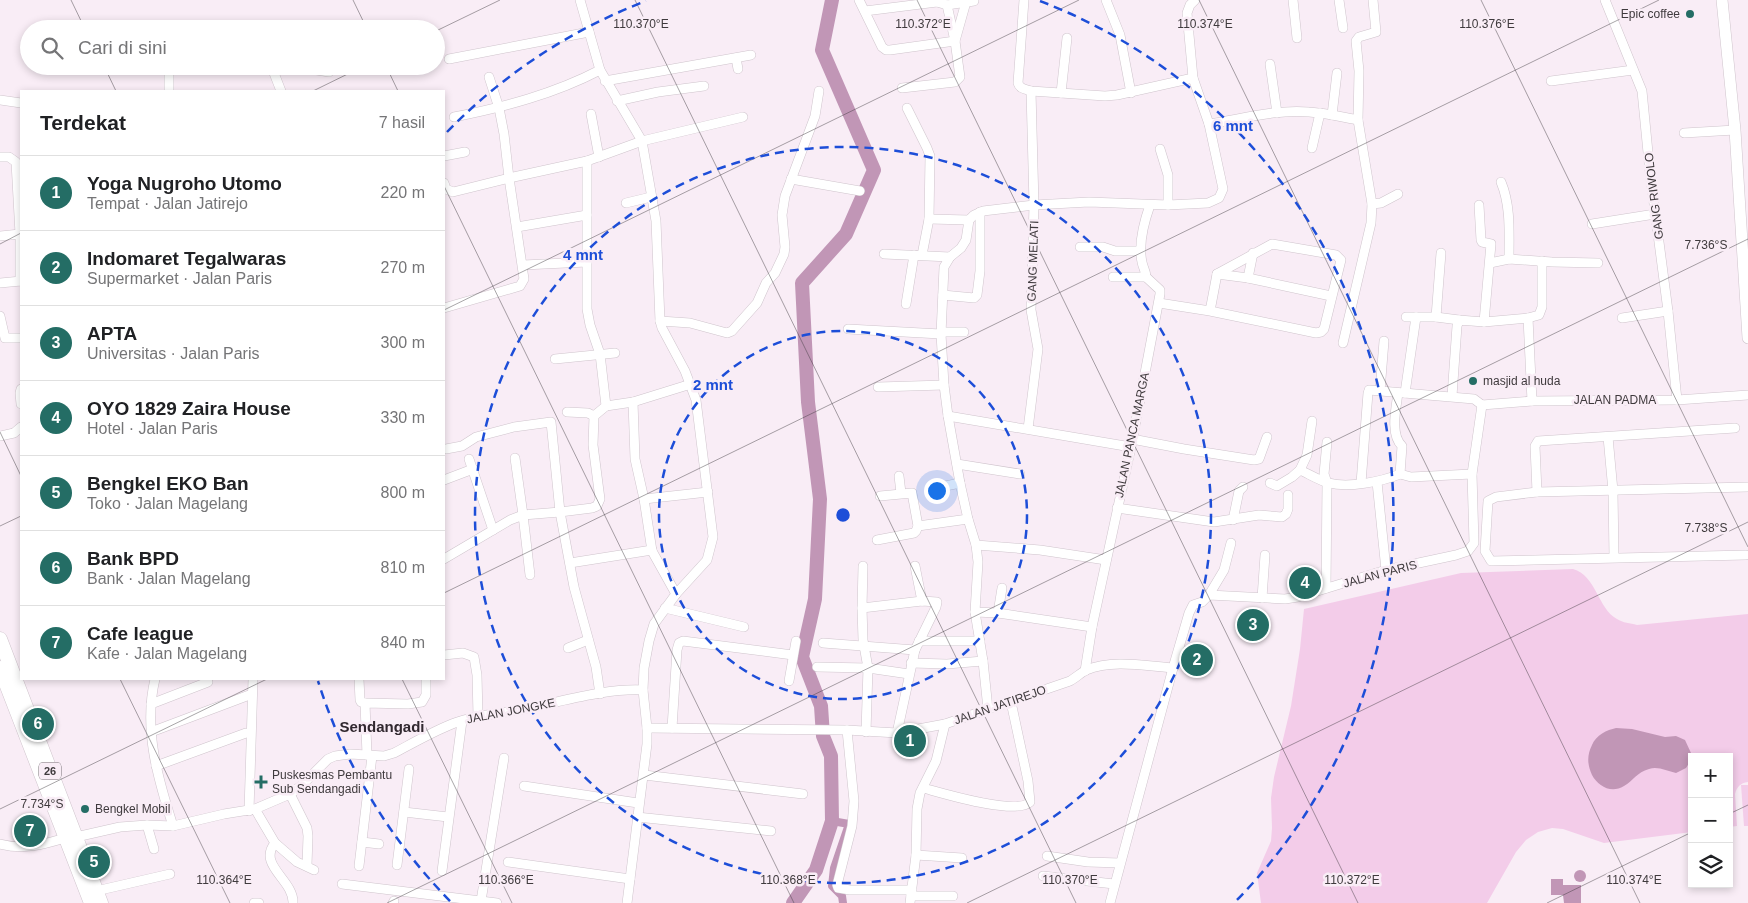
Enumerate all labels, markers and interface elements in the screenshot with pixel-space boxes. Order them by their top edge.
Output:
place label: Epic coffee [1621,7,1680,21]
marker: Epic coffee [1684,8,1696,20]
text: 110.370°E [613,17,669,31]
text: 110.372°E [895,17,951,31]
text: 110.374°E [1177,17,1233,31]
text: 110.376°E [1459,17,1515,31]
search box [20,20,445,75]
icon: search [38,34,66,62]
text: Cari di sini [78,37,167,58]
text: Terdekat [40,111,126,134]
text: 7 hasil [379,114,425,131]
text: 6 mnt [1213,117,1253,134]
street label: GANG RIWOLO [1642,152,1666,240]
text: Yoga Nugroho Utomo [87,173,282,194]
text: 1 [52,184,60,201]
text: 220 m [381,184,425,201]
text: Tempat · Jalan Jatirejo [87,195,248,212]
street label: GANG MELATI [1025,220,1041,302]
text: 7.736°S [1685,238,1727,252]
text: 4 mnt [563,246,603,263]
text: Indomaret Tegalwaras [87,248,286,269]
text: 2 [52,259,60,276]
text: 270 m [381,259,425,276]
text: Supermarket · Jalan Paris [87,270,272,287]
text: APTA [87,323,137,344]
text: 3 [52,334,60,351]
text: 300 m [381,334,425,351]
text: Universitas · Jalan Paris [87,345,260,362]
street label: JALAN PANCA MARGA [1112,371,1152,499]
place label: masjid al huda [1483,374,1561,388]
marker: masjid al huda [1467,375,1479,387]
text: 2 mnt [693,376,733,393]
street label: JALAN PADMA [1574,393,1656,407]
text: OYO 1829 Zaira House [87,398,291,419]
text: 4 [52,409,60,426]
text: 330 m [381,409,425,426]
text: Hotel · Jalan Paris [87,420,218,437]
text: Bengkel EKO Ban [87,473,249,494]
your location [924,478,950,504]
text: 5 [52,484,60,501]
text: 800 m [381,484,425,501]
text: Toko · Jalan Magelang [87,495,248,512]
centre of rings [834,506,852,524]
text: 7.738°S [1685,521,1727,535]
text: Bank BPD [87,548,179,569]
street label: JALAN PARIS [1342,557,1418,591]
text: 6 [52,559,60,576]
text: 810 m [381,559,425,576]
pin: 4 [1289,564,1321,602]
text: Bank · Jalan Magelang [87,570,251,587]
pin: 3 [1237,606,1269,644]
text: Cafe league [87,623,194,644]
text: 7 [52,634,60,651]
text: 840 m [381,634,425,651]
pin: 2 [1181,641,1213,679]
text: Kafe · Jalan Magelang [87,645,247,662]
street label: JALAN JATIREJO [952,683,1048,727]
street label: JALAN JONGKE [465,696,557,726]
pin: 6 [22,705,54,743]
district label: Sendangadi [339,718,425,735]
pin: 1 [894,722,926,760]
map controls [1688,753,1733,888]
button: + [1688,753,1733,798]
road number: 26 [39,762,61,779]
place label: Puskesmas Pembantu Sub Sendangadi [272,768,392,796]
marker: Puskesmas Pembantu Sub Sendangadi [254,775,268,789]
text: 7.734°S [21,797,63,811]
button: − [1688,798,1733,843]
place label: Bengkel Mobil [95,802,170,816]
marker: Bengkel Mobil [79,803,91,815]
pin: 7 [14,812,46,850]
pin: 5 [78,843,110,881]
button: layers [1688,843,1733,888]
text: 110.364°E [196,873,252,887]
text: 110.366°E [478,873,534,887]
text: 110.368°E [760,873,816,887]
text: 110.370°E [1042,873,1098,887]
text: 110.372°E [1324,873,1380,887]
text: 110.374°E [1606,873,1662,887]

